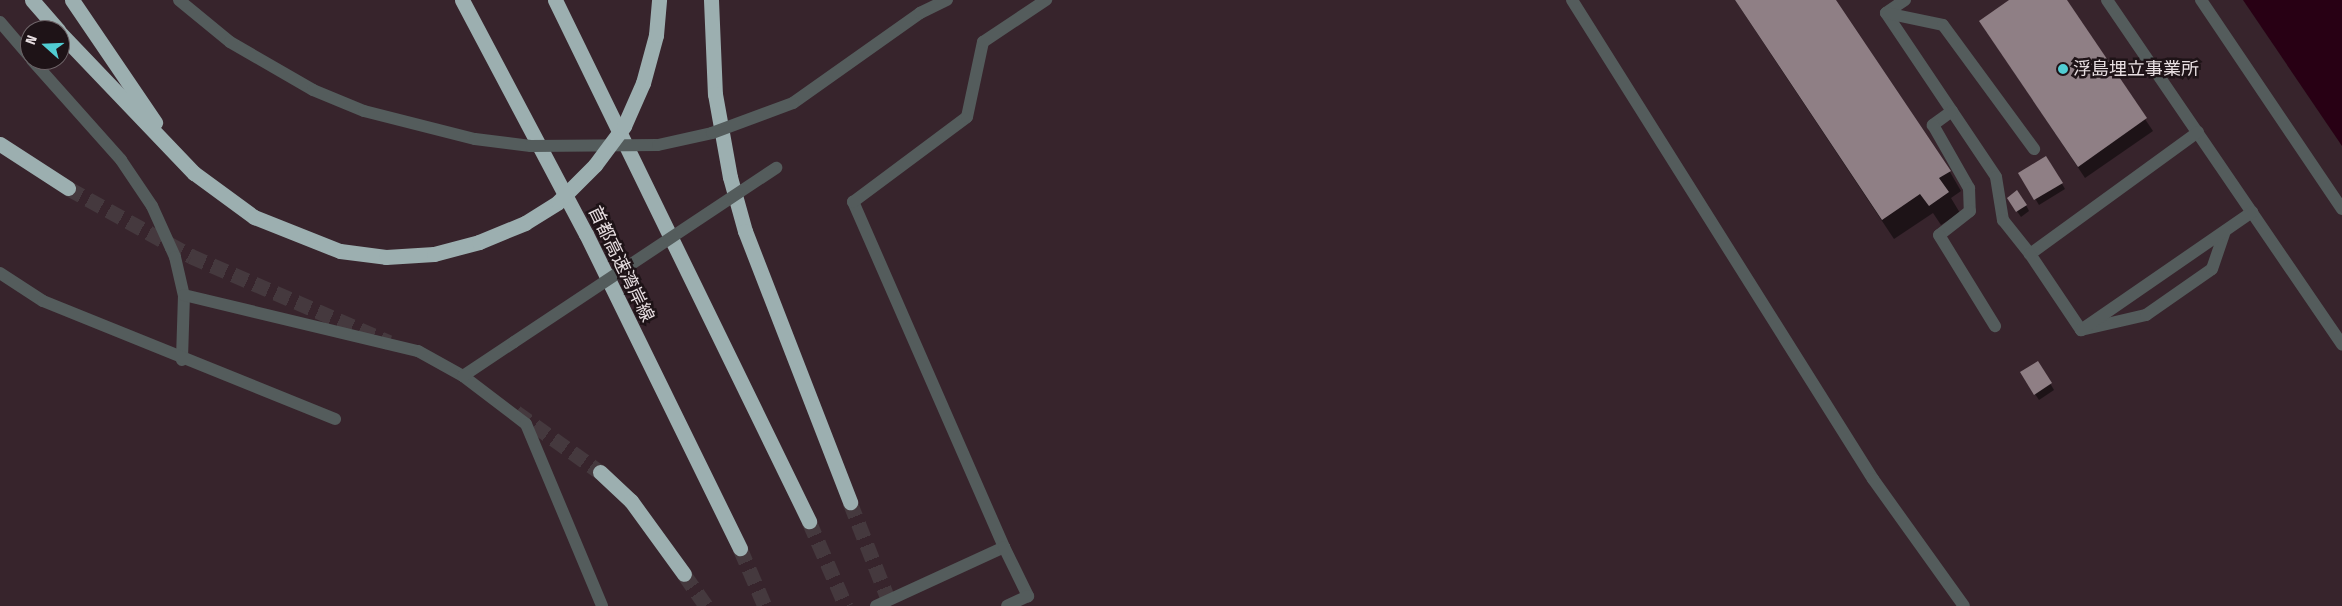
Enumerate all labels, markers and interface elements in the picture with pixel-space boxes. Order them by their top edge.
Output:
north arrow [20,20,70,70]
text: N [22,33,41,47]
place label: 浮島埋立事業所 [2073,58,2199,80]
marker: 浮島埋立事業所 [2057,63,2069,75]
street label: 首都高速湾岸線 [584,203,658,325]

